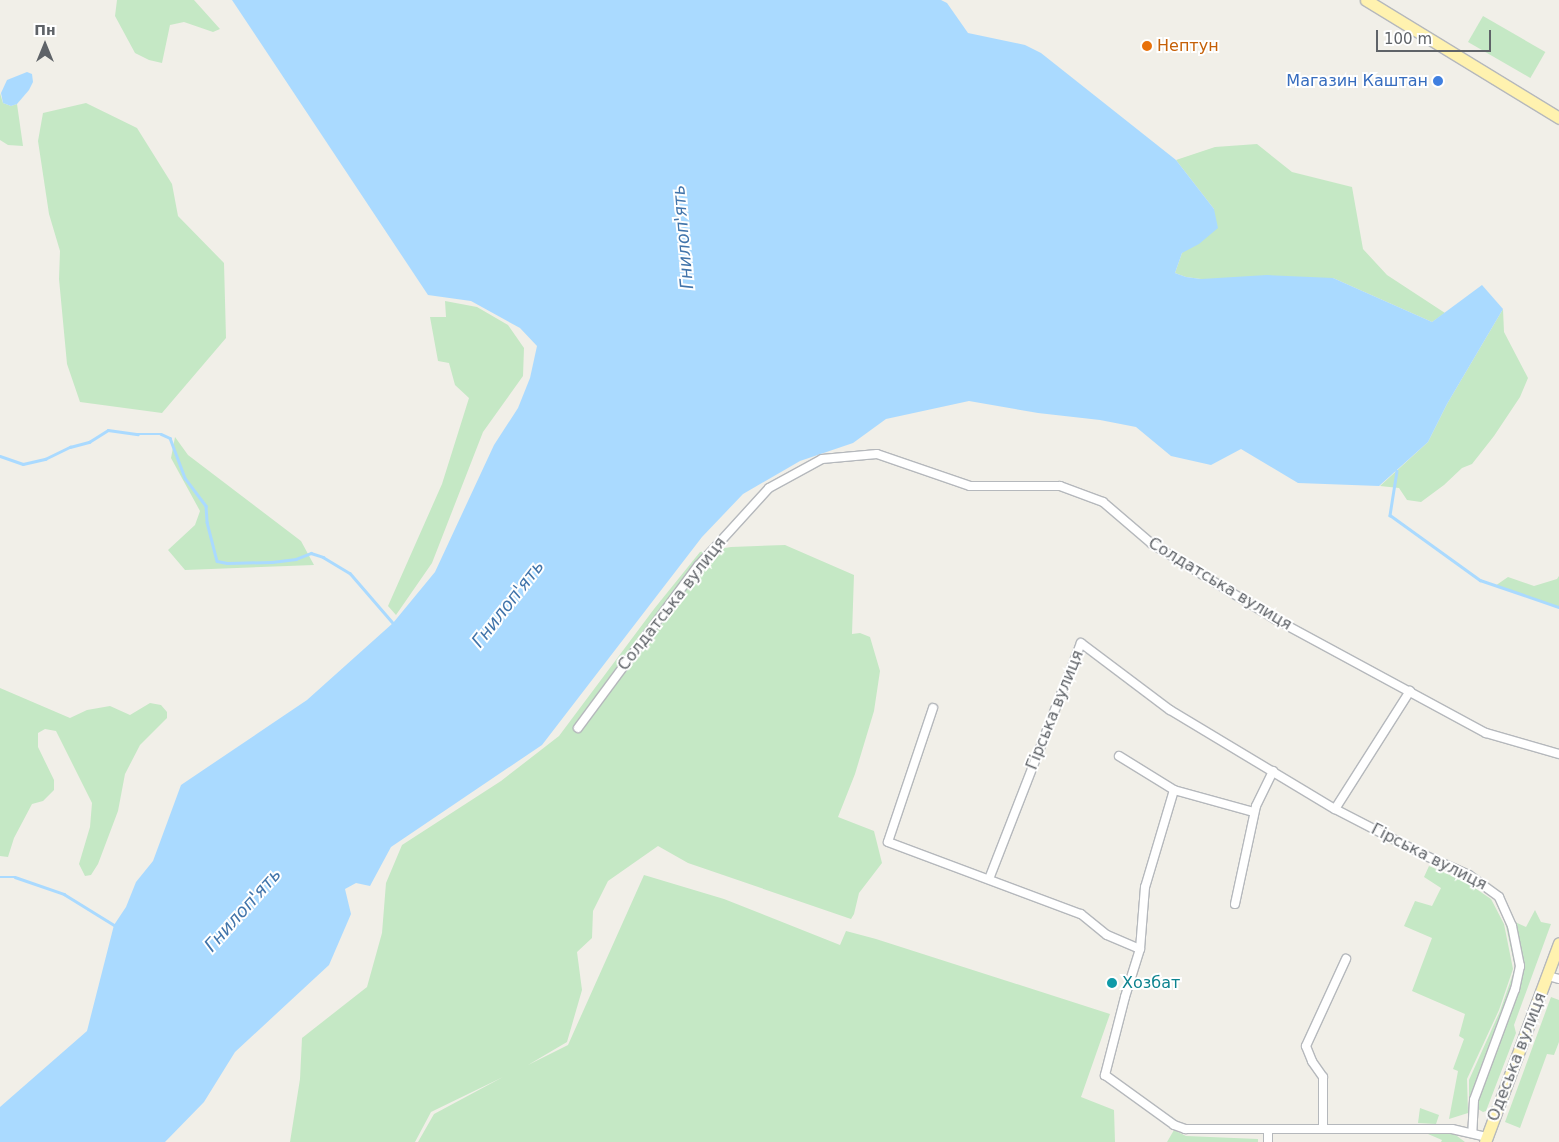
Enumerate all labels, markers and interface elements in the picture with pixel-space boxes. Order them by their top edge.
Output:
north arrow [20,20,70,70]
scale bar [1379,20,1494,52]
text: Пн [34,22,56,38]
text: 100 m [1384,30,1432,48]
place label: Нептун [1157,36,1219,56]
marker: Нептун [1141,40,1153,52]
place label: Магазин Каштан [1286,71,1428,91]
marker: Магазин Каштан [1432,75,1444,87]
water label: Гнилоп'ять [668,184,698,290]
street label: Солдатська вулиця [614,533,730,675]
street label: Солдатська вулиця [1145,533,1295,635]
water label: Гнилоп'ять [467,556,549,652]
street label: Гірська вулиця [1022,647,1088,773]
street label: Гірська вулиця [1368,820,1490,894]
water label: Гнилоп'ять [200,864,286,956]
place label: Хозбат [1122,973,1180,993]
marker: Хозбат [1106,977,1118,989]
street label: Одеська вулиця [1484,990,1550,1124]

